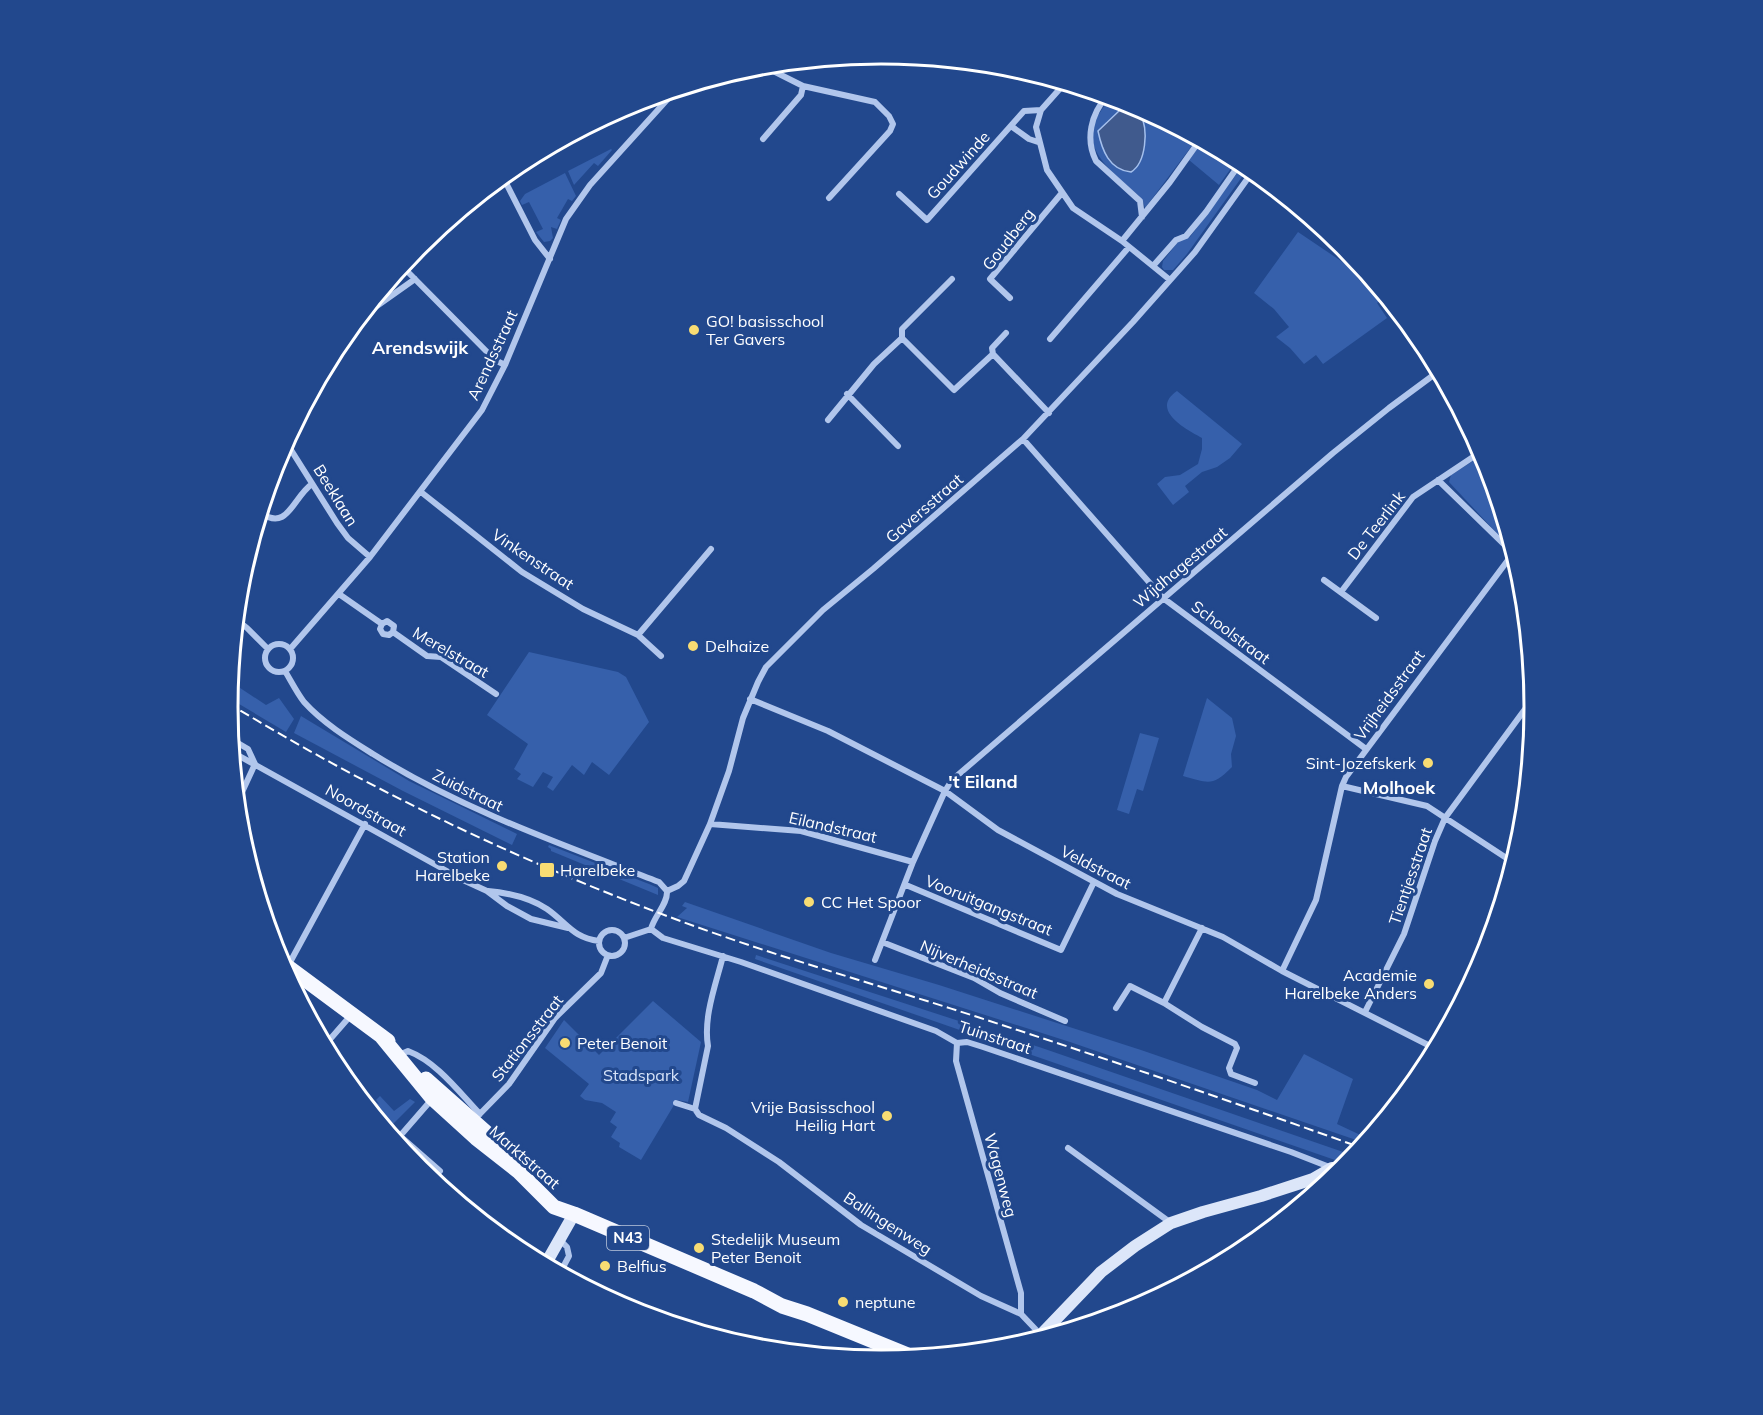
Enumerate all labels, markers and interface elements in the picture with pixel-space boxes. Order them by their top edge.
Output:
street label: Goudwinde [922,127,994,203]
street label: Goudberg [978,204,1038,274]
street label: Arendsstraat [462,306,522,403]
place label: GO! basisschool Ter Gavers [706,311,824,349]
marker: GO! basisschool Ter Gavers [687,323,701,337]
district label: Arendswijk [372,336,469,359]
street label: Beeklaan [309,460,363,530]
street label: Gaversstraat [881,469,967,547]
street label: De Teerlink [1343,486,1410,563]
street label: Wijdhagestraat [1129,522,1231,612]
street label: Vinkenstraat [488,524,578,594]
street label: Schoolstraat [1188,596,1275,668]
street label: Merelstraat [409,622,493,682]
place label: Delhaize [705,636,769,656]
marker: Delhaize [686,639,700,653]
street label: Vrijheidsstraat [1349,645,1429,744]
place label: Sint-Jozefskerk [1306,753,1417,773]
marker: Sint-Jozefskerk [1421,756,1435,770]
street label: Zuidstraat [429,764,507,816]
district label: 't Eiland [948,770,1018,793]
district label: Molhoek [1363,776,1436,799]
street label: Noordstraat [322,780,410,841]
street label: Eilandstraat [787,807,879,847]
street label: Tientjesstraat [1384,824,1436,927]
street label: Veldstraat [1057,841,1135,893]
place label: Station Harelbeke [415,847,490,885]
marker: Station Harelbeke [495,859,509,873]
place label: Harelbeke [560,860,635,880]
marker: Harelbeke [538,861,556,879]
street label: Vooruitgangstraat [923,870,1056,940]
place label: CC Het Spoor [821,892,921,912]
marker: CC Het Spoor [802,895,816,909]
street label: Nijverheidsstraat [917,935,1041,1003]
place label: Academie Harelbeke Anders [1285,965,1417,1003]
marker: Academie Harelbeke Anders [1422,977,1436,991]
street label: Stationsstraat [487,990,567,1086]
street label: Tuinstraat [956,1016,1034,1058]
place label: Peter Benoit [577,1033,668,1053]
marker: Peter Benoit [558,1036,572,1050]
park label: Stadspark [603,1065,680,1085]
place label: Vrije Basisschool Heilig Hart [751,1097,875,1135]
marker: Vrije Basisschool Heilig Hart [880,1109,894,1123]
street label: Marktstraat [486,1121,565,1193]
street label: Wagenweg [980,1131,1022,1219]
street label: Ballingenweg [840,1187,936,1259]
road number: N43 [607,1226,649,1250]
place label: Stedelijk Museum Peter Benoit [711,1229,840,1267]
marker: Stedelijk Museum Peter Benoit [692,1241,706,1255]
place label: Belfius [617,1256,667,1276]
marker: Belfius [598,1259,612,1273]
place label: neptune [855,1292,916,1312]
marker: neptune [836,1295,850,1309]

